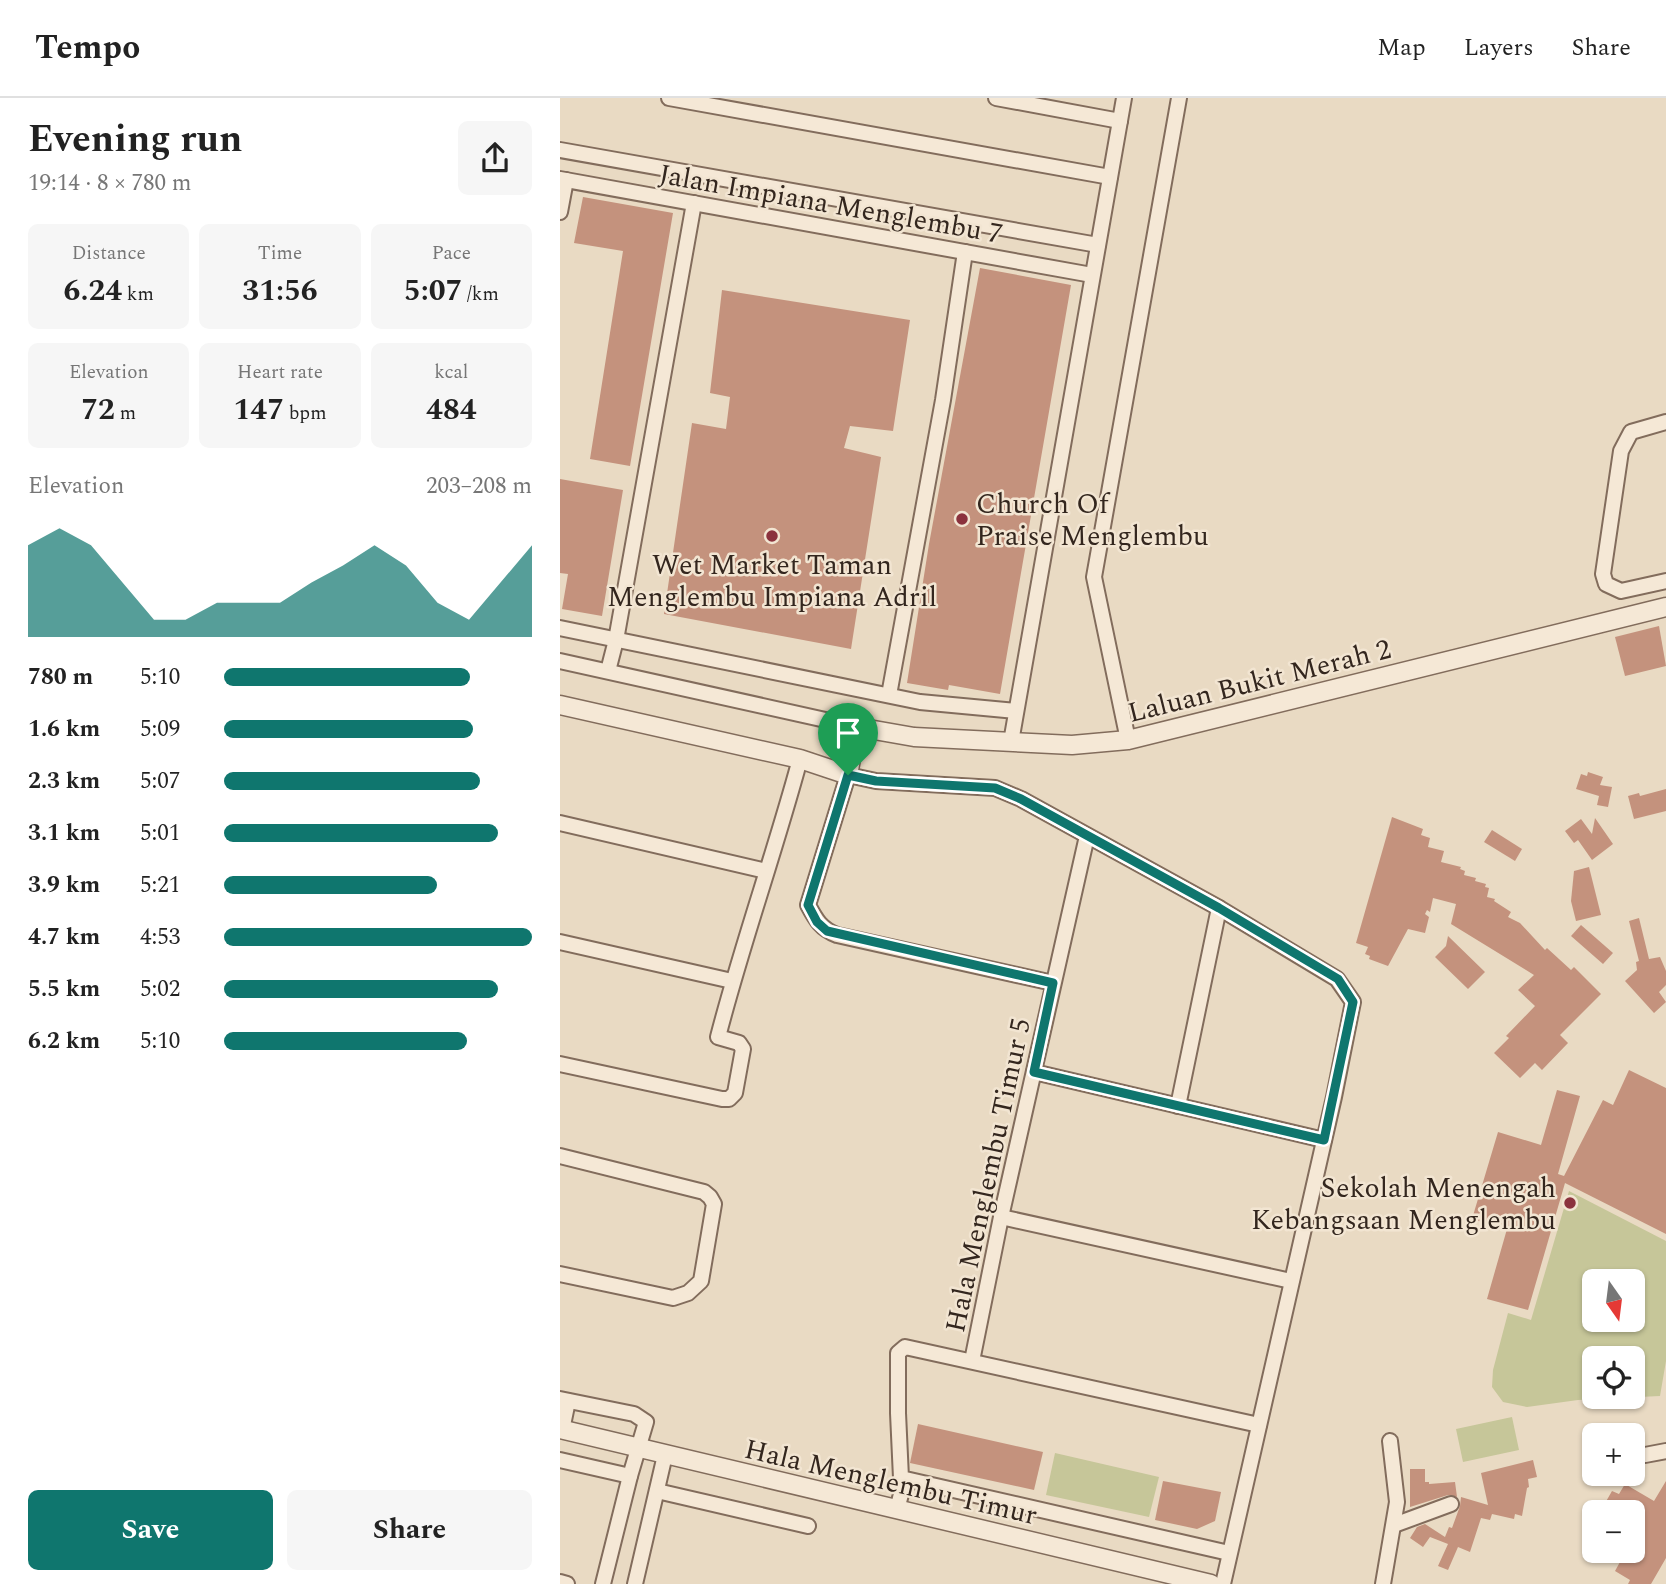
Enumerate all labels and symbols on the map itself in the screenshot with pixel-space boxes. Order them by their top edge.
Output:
street label: Jalan Impiana Menglembu 7 [655,153,1006,256]
place label: Church Of Praise Menglembu [976,483,1209,558]
marker: Church Of Praise Menglembu [954,511,970,527]
marker: Wet Market Taman Menglembu Impiana Adril [764,528,780,544]
place label: Wet Market Taman Menglembu Impiana Adril [607,544,937,619]
street label: Laluan Bukit Merah 2 [1123,628,1395,735]
pin [818,703,878,775]
street label: Hala Menglembu Timur 5 [934,1014,1043,1336]
place label: Sekolah Menengah Kebangsaan Menglembu [1251,1167,1556,1242]
marker: Sekolah Menengah Kebangsaan Menglembu [1562,1195,1578,1211]
north arrow [1582,1269,1645,1332]
street label: Hala Menglembu Timur [740,1428,1041,1537]

